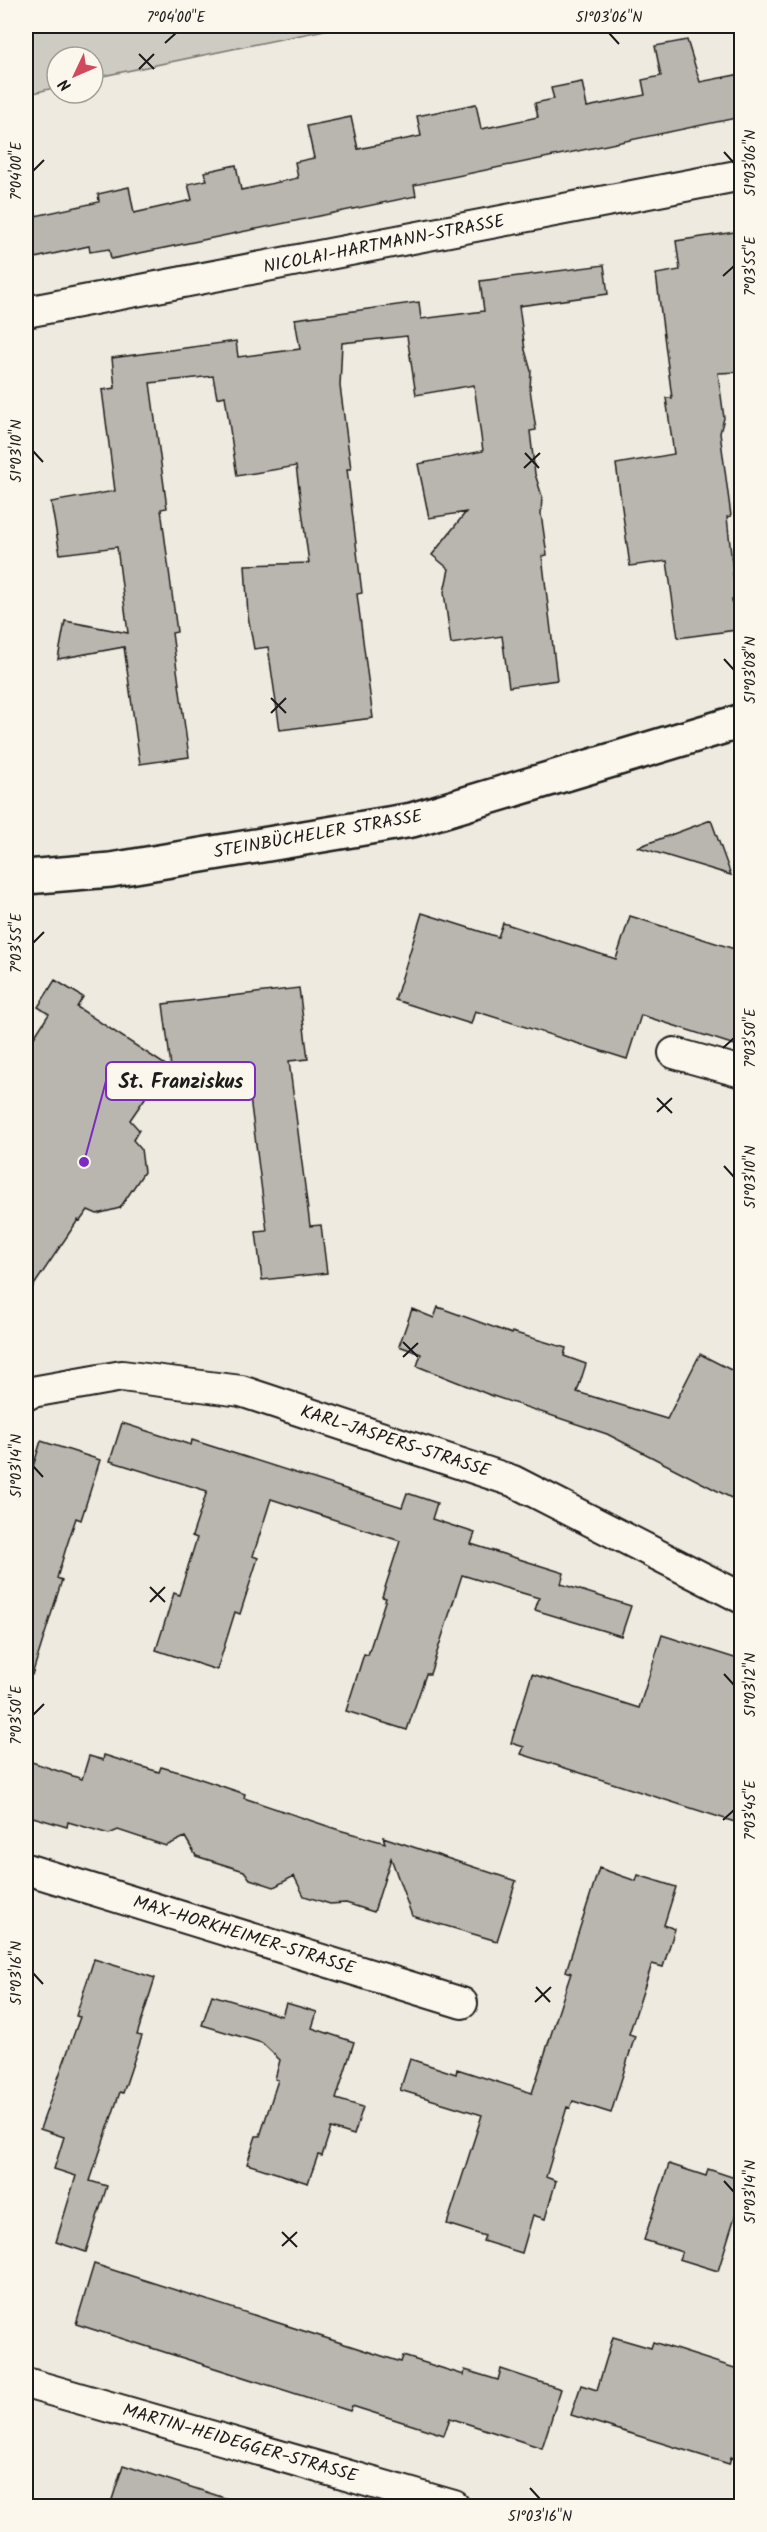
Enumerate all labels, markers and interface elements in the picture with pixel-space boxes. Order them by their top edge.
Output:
text: 7°04'00"E [147,6,207,30]
text: 51°03'06"N [575,6,643,30]
north arrow [45,45,105,105]
text: N [53,72,78,97]
text: 51°03'06"N [739,129,763,197]
text: 7°04'00"E [5,140,29,200]
street label: NICOLAI-HARTMANN-STRASSE [261,207,508,283]
text: 7°03'55"E [739,235,763,296]
text: 51°03'10"N [5,419,29,483]
text: 51°03'08"N [739,636,763,704]
street label: STEINBÜCHELER STRASSE [211,802,425,868]
text: 7°03'55"E [5,912,29,973]
text: 7°03'50"E [739,1007,763,1068]
callout: St. Franziskus [106,1062,255,1100]
text: St. Franziskus [119,1067,244,1099]
text: 51°03'10"N [739,1145,763,1209]
street label: KARL-JASPERS-STRASSE [296,1398,494,1487]
text: 51°03'14"N [5,1434,29,1498]
text: 51°03'12"N [739,1653,763,1717]
text: 7°03'50"E [5,1684,29,1745]
text: 7°03'45"E [739,1779,763,1840]
street label: MAX-HORKHEIMER-STRASSE [129,1888,359,1984]
text: 51°03'16"N [5,1941,29,2005]
text: 51°03'14"N [739,2160,763,2224]
street label: MARTIN-HEIDEGGER-STRASSE [119,2397,361,2492]
text: 51°03'16"N [508,2505,572,2529]

